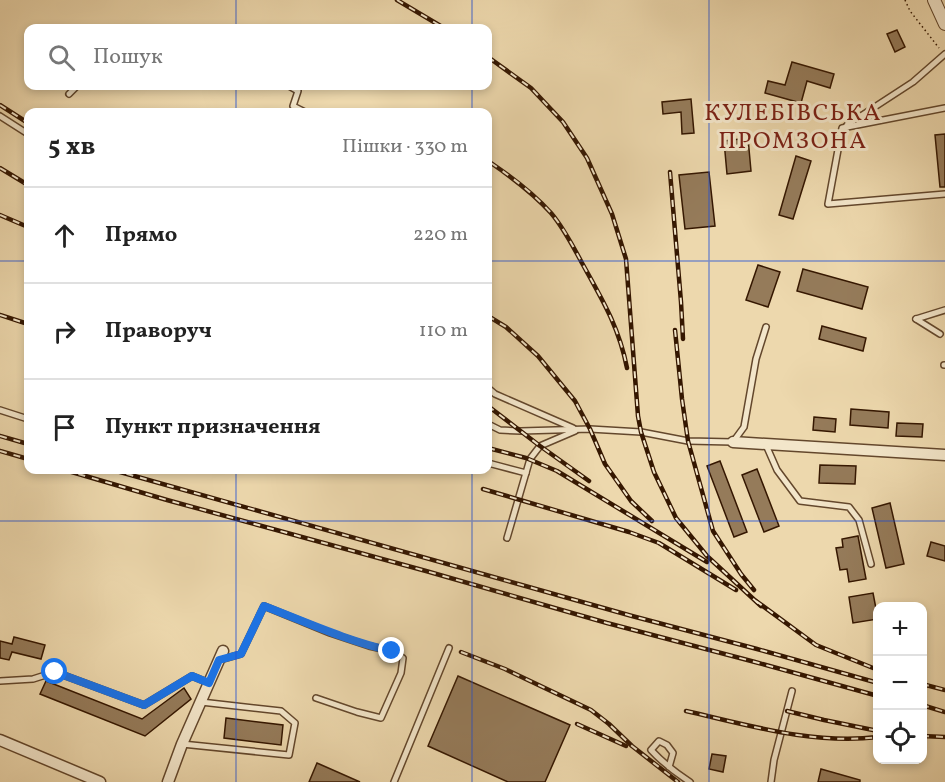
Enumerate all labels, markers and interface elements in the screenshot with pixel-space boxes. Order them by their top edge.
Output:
search box [24,24,492,90]
icon: search [45,41,78,74]
text: Пошук [93,42,163,73]
district label: КУЛЕБІВСЬКА ПРОМЗОНА [704,97,882,159]
text: 5 хв [48,129,95,165]
text: Пішки · 330 m [342,133,468,161]
icon: ahead [48,219,81,252]
text: Прямо [105,220,177,251]
text: 220 m [413,221,468,249]
icon: right [48,315,81,348]
text: Праворуч [105,316,212,347]
text: 110 m [419,317,468,345]
icon: arrive [48,411,81,444]
text: Пункт призначення [105,412,321,443]
map controls [873,602,927,764]
button: + [873,602,927,656]
route end [378,637,404,663]
button: − [873,656,927,710]
route start [41,658,67,684]
button: locate [873,710,927,764]

